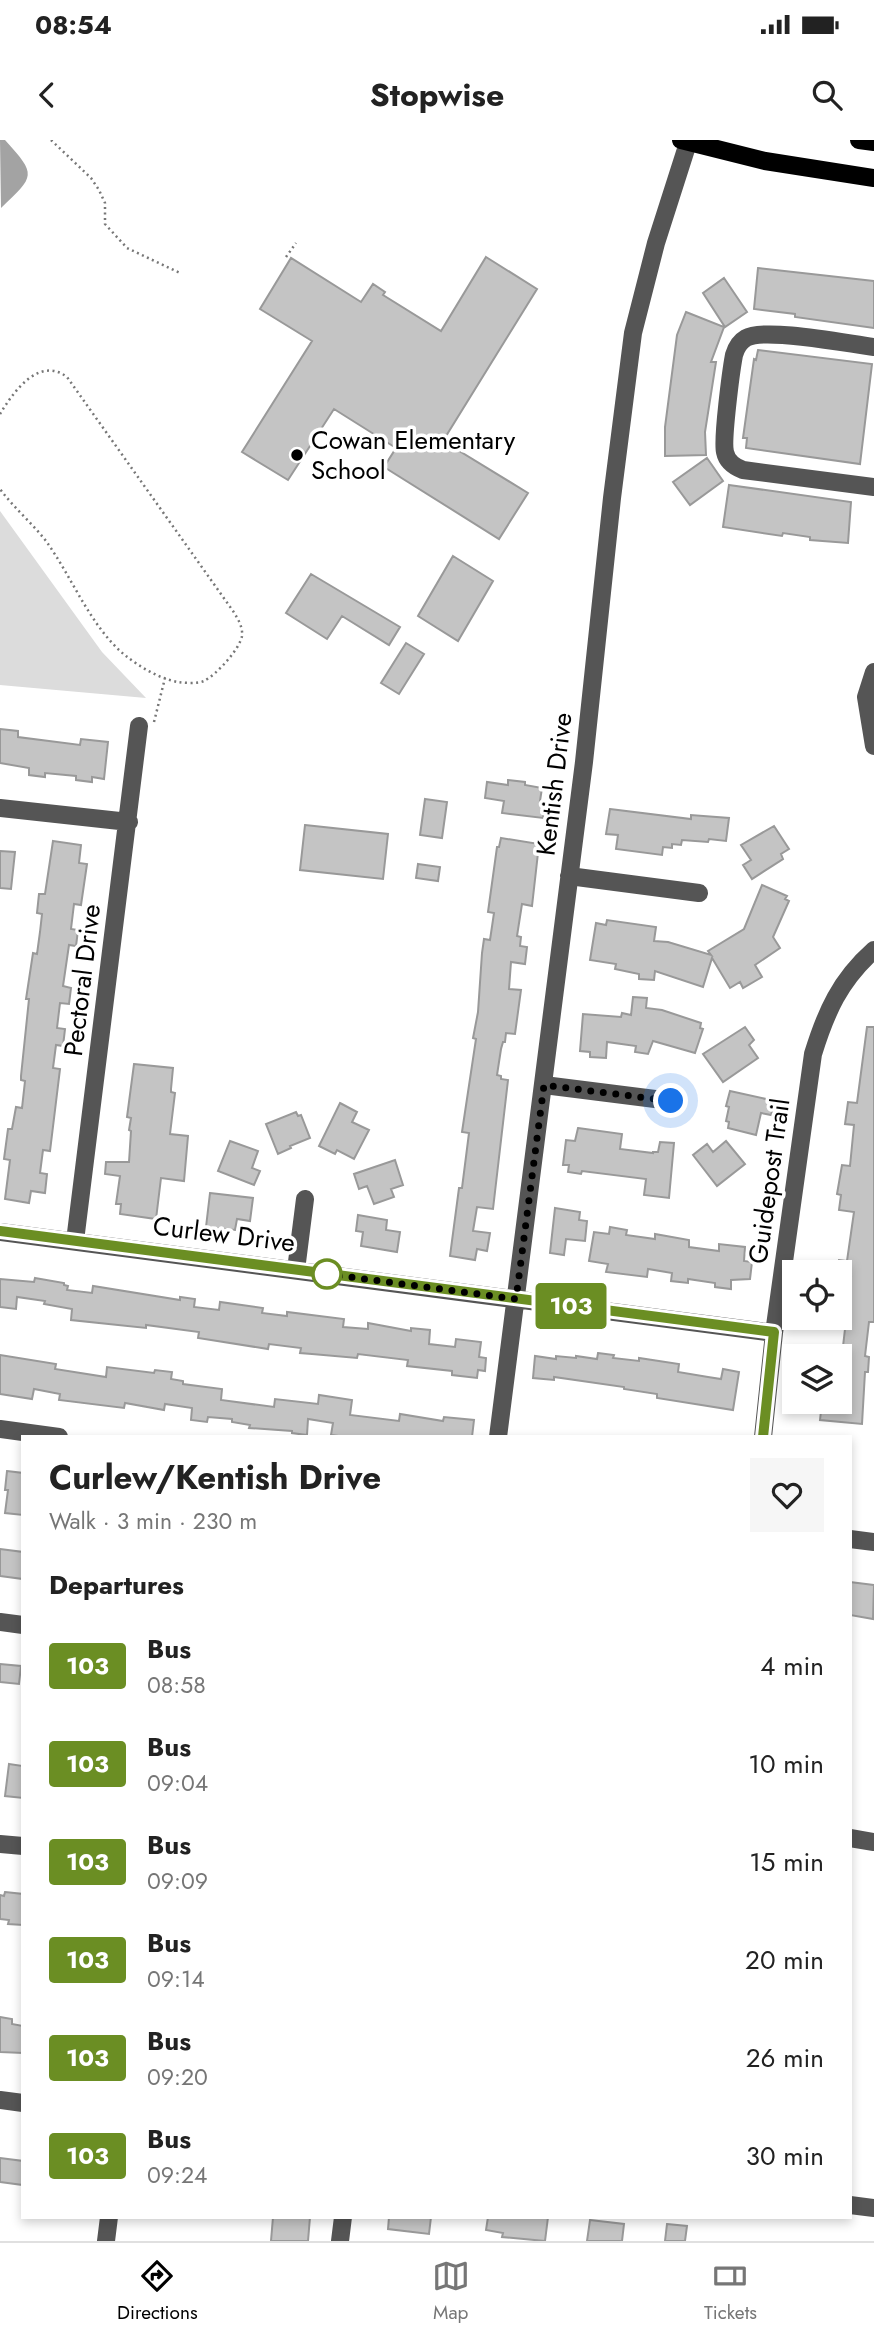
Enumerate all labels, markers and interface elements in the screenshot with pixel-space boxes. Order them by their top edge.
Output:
text: 08:54 [35,6,112,44]
text: Stopwise [370,72,504,118]
icon: back [28,76,66,114]
icon: search [808,76,846,114]
place label: Cowan Elementary School [311,421,516,489]
marker: Cowan Elementary School [289,447,305,463]
street label: Kentish Drive [526,710,582,858]
street label: Pectoral Drive [54,902,110,1058]
your location [653,1083,688,1118]
street label: Guidepost Trail [739,1096,799,1266]
street label: Curlew Drive [151,1206,297,1262]
unlabelled marker [312,1259,342,1289]
map controls [782,1260,852,1414]
button: locate [782,1260,852,1330]
line badge: 103 [531,1283,611,1329]
text: 103 [549,1288,593,1323]
button: layers [782,1344,852,1414]
text: Curlew/Kentish Drive [49,1454,381,1501]
button: heart [750,1458,824,1532]
text: Walk · 3 min · 230 m [49,1504,257,1538]
text: Departures [49,1566,184,1604]
text: Bus [147,1630,191,1668]
text: 4 min [760,1647,824,1685]
text: 103 [66,1648,109,1683]
text: 08:58 [147,1668,206,1702]
text: Bus [147,1728,191,1766]
text: 10 min [748,1745,824,1783]
text: 103 [66,1746,109,1781]
text: 09:04 [147,1766,208,1800]
text: Bus [147,1826,191,1864]
text: 15 min [749,1843,824,1881]
text: 103 [66,1844,109,1879]
text: 09:09 [147,1864,208,1898]
text: Bus [147,1924,191,1962]
text: 20 min [745,1941,824,1979]
text: 103 [66,1942,109,1977]
text: 09:14 [147,1962,205,1996]
text: Bus [147,2022,191,2060]
text: 26 min [746,2039,824,2077]
text: 103 [66,2040,109,2075]
text: 09:20 [147,2060,208,2094]
text: Bus [147,2120,191,2158]
text: 30 min [746,2137,824,2175]
text: 103 [66,2138,109,2173]
text: 09:24 [147,2158,207,2192]
tab: Directions [117,2257,198,2326]
tab: Map [432,2257,470,2326]
tab: Tickets [704,2257,757,2326]

